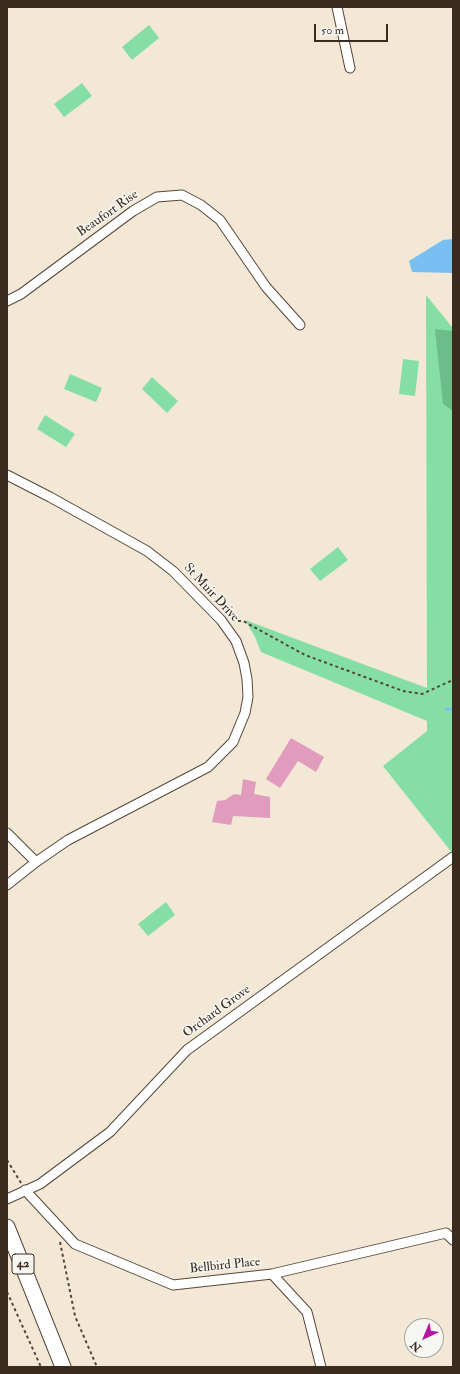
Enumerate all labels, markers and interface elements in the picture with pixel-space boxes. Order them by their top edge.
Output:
scale bar [316,16,390,42]
text: 50 m [321,23,344,38]
street label: Beaufort Rise [75,187,141,241]
street label: St Muir Drive [180,561,242,625]
street label: Orchard Grove [180,982,254,1042]
road number: 42 [12,1254,34,1274]
street label: Bellbird Place [189,1255,261,1277]
north arrow [404,1318,444,1358]
text: N [408,1338,424,1354]

